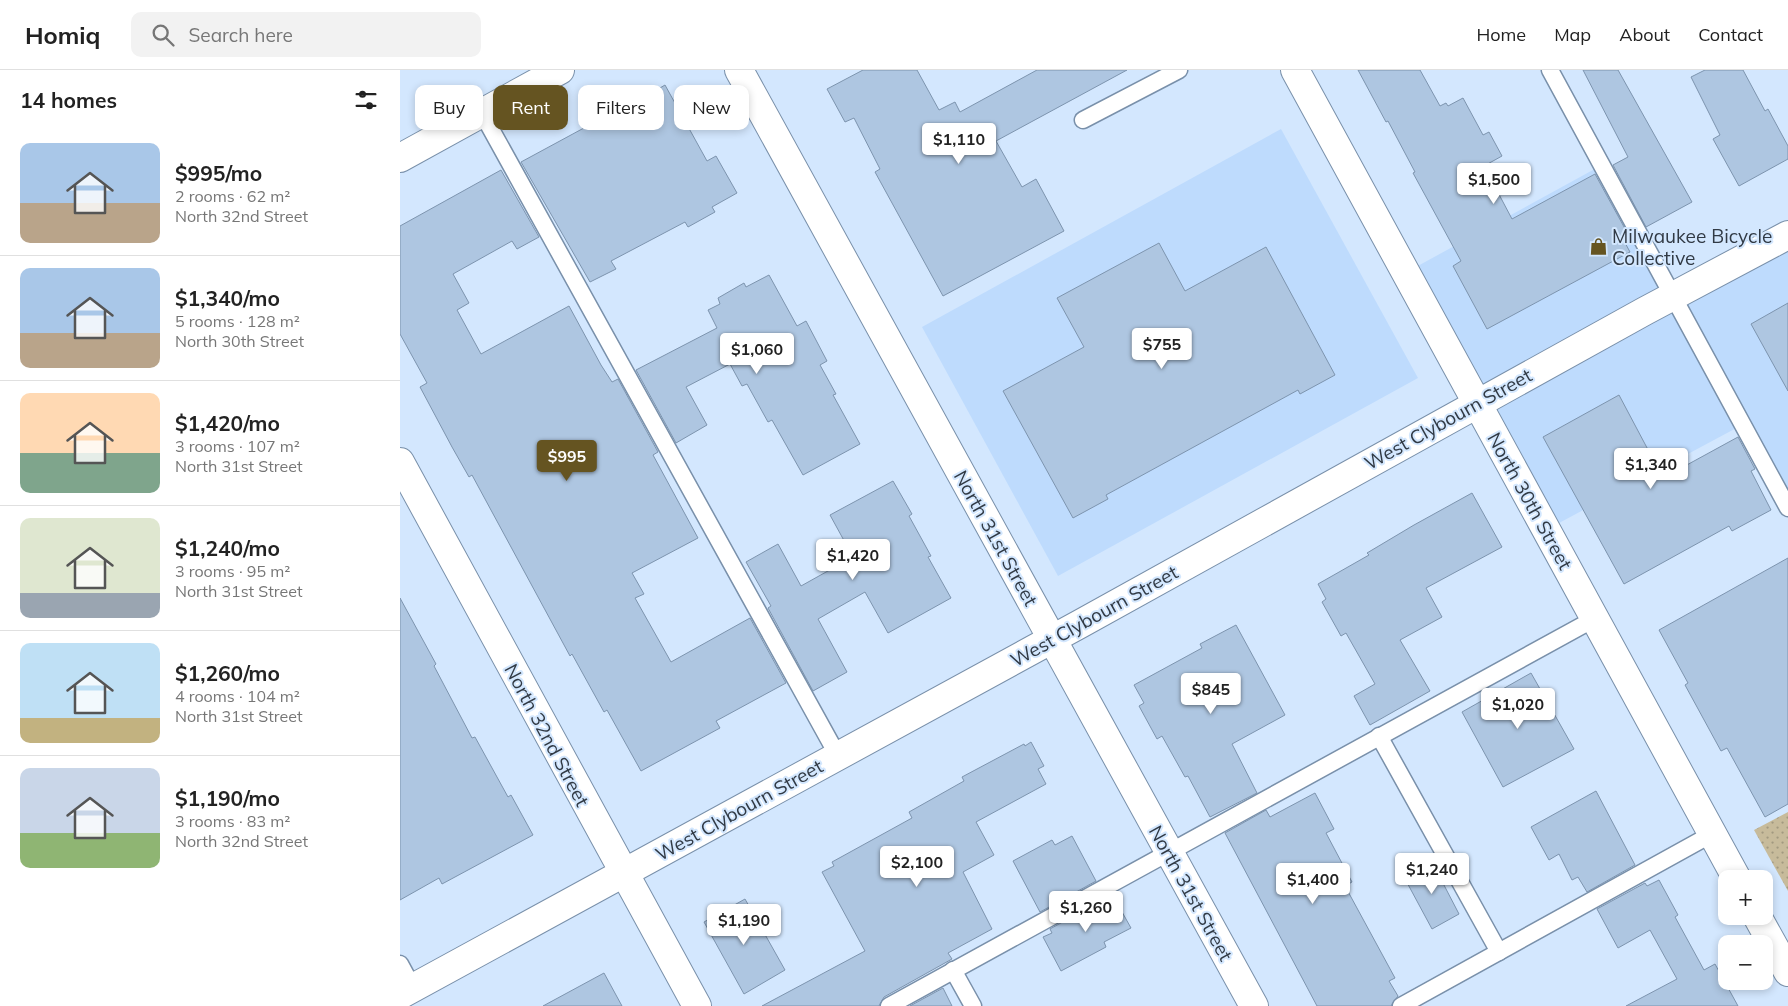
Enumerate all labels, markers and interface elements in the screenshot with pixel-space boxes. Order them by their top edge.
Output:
search box [131,12,481,57]
text: Homiq [25,20,101,50]
icon: search [149,21,177,49]
text: Search here [189,23,293,47]
text: Home [1476,23,1526,46]
text: Map [1554,23,1591,46]
text: About [1619,23,1670,46]
text: Contact [1698,23,1763,46]
chip: Buy [415,85,483,130]
chip: Rent [493,85,568,130]
chip: Filters [578,85,664,130]
chip: New [674,85,749,130]
icon: filters [352,86,380,114]
text: 14 homes [20,87,117,113]
pin: $1,110 [918,122,1000,165]
text: $1,110 [933,129,985,149]
text: $995/mo [175,160,262,186]
pin: $1,500 [1453,162,1535,205]
icon: home [60,163,120,223]
text: $1,500 [1468,169,1520,189]
text: 2 rooms · 62 m² [175,186,290,206]
text: North 32nd Street [175,206,308,226]
place label: Milwaukee Bicycle Collective [1612,224,1772,270]
shop icon: Milwaukee Bicycle Collective [1588,237,1608,257]
text: $1,340/mo [175,285,280,311]
icon: home [60,288,120,348]
text: 5 rooms · 128 m² [175,311,300,331]
pin: $755 [1132,328,1192,370]
text: North 30th Street [175,331,304,351]
pin: $1,060 [716,332,798,375]
text: $755 [1143,334,1181,354]
text: $1,060 [731,339,783,359]
street label: West Clybourn Street [1360,363,1536,475]
text: $1,420/mo [175,410,280,436]
icon: home [60,413,120,473]
street label: North 30th Street [1482,428,1578,574]
text: 3 rooms · 107 m² [175,436,300,456]
pin: $995 [537,440,597,482]
text: $995 [548,446,586,466]
pin: $1,340 [1610,448,1692,490]
text: $1,340 [1625,454,1677,474]
text: North 31st Street [175,456,303,476]
street label: North 31st Street [949,466,1043,610]
text: $1,240/mo [175,535,280,561]
icon: home [60,538,120,598]
pin: $1,420 [812,538,894,581]
text: $1,420 [827,545,879,565]
street label: West Clybourn Street [1006,560,1182,672]
text: 3 rooms · 95 m² [175,561,290,581]
text: North 31st Street [175,581,303,601]
text: $1,260/mo [175,660,280,686]
street label: North 32nd Street [499,660,595,811]
icon: home [60,663,120,723]
pin: $845 [1181,672,1241,715]
text: $845 [1192,679,1230,699]
text: 4 rooms · 104 m² [175,686,300,706]
pin: $1,020 [1477,688,1559,730]
text: $1,020 [1492,694,1544,714]
text: North 31st Street [175,706,303,726]
street label: West Clybourn Street [651,754,827,866]
text: $1,190/mo [175,785,280,811]
icon: home [60,788,120,848]
text: 3 rooms · 83 m² [175,811,290,831]
street label: North 31st Street [1144,821,1238,965]
text: North 32nd Street [175,831,308,851]
pin: $2,100 [876,846,958,888]
text: $2,100 [891,852,943,872]
pin: $1,240 [1391,852,1473,895]
text: $1,240 [1406,859,1458,879]
pin: $1,400 [1272,862,1354,905]
text: $1,400 [1287,869,1339,889]
map controls [1718,870,1773,990]
button: + [1718,870,1773,925]
pin: $1,260 [1045,890,1127,933]
text: $1,260 [1060,897,1112,917]
pin: $1,190 [703,904,785,946]
text: $1,190 [718,910,770,930]
button: − [1718,935,1773,990]

